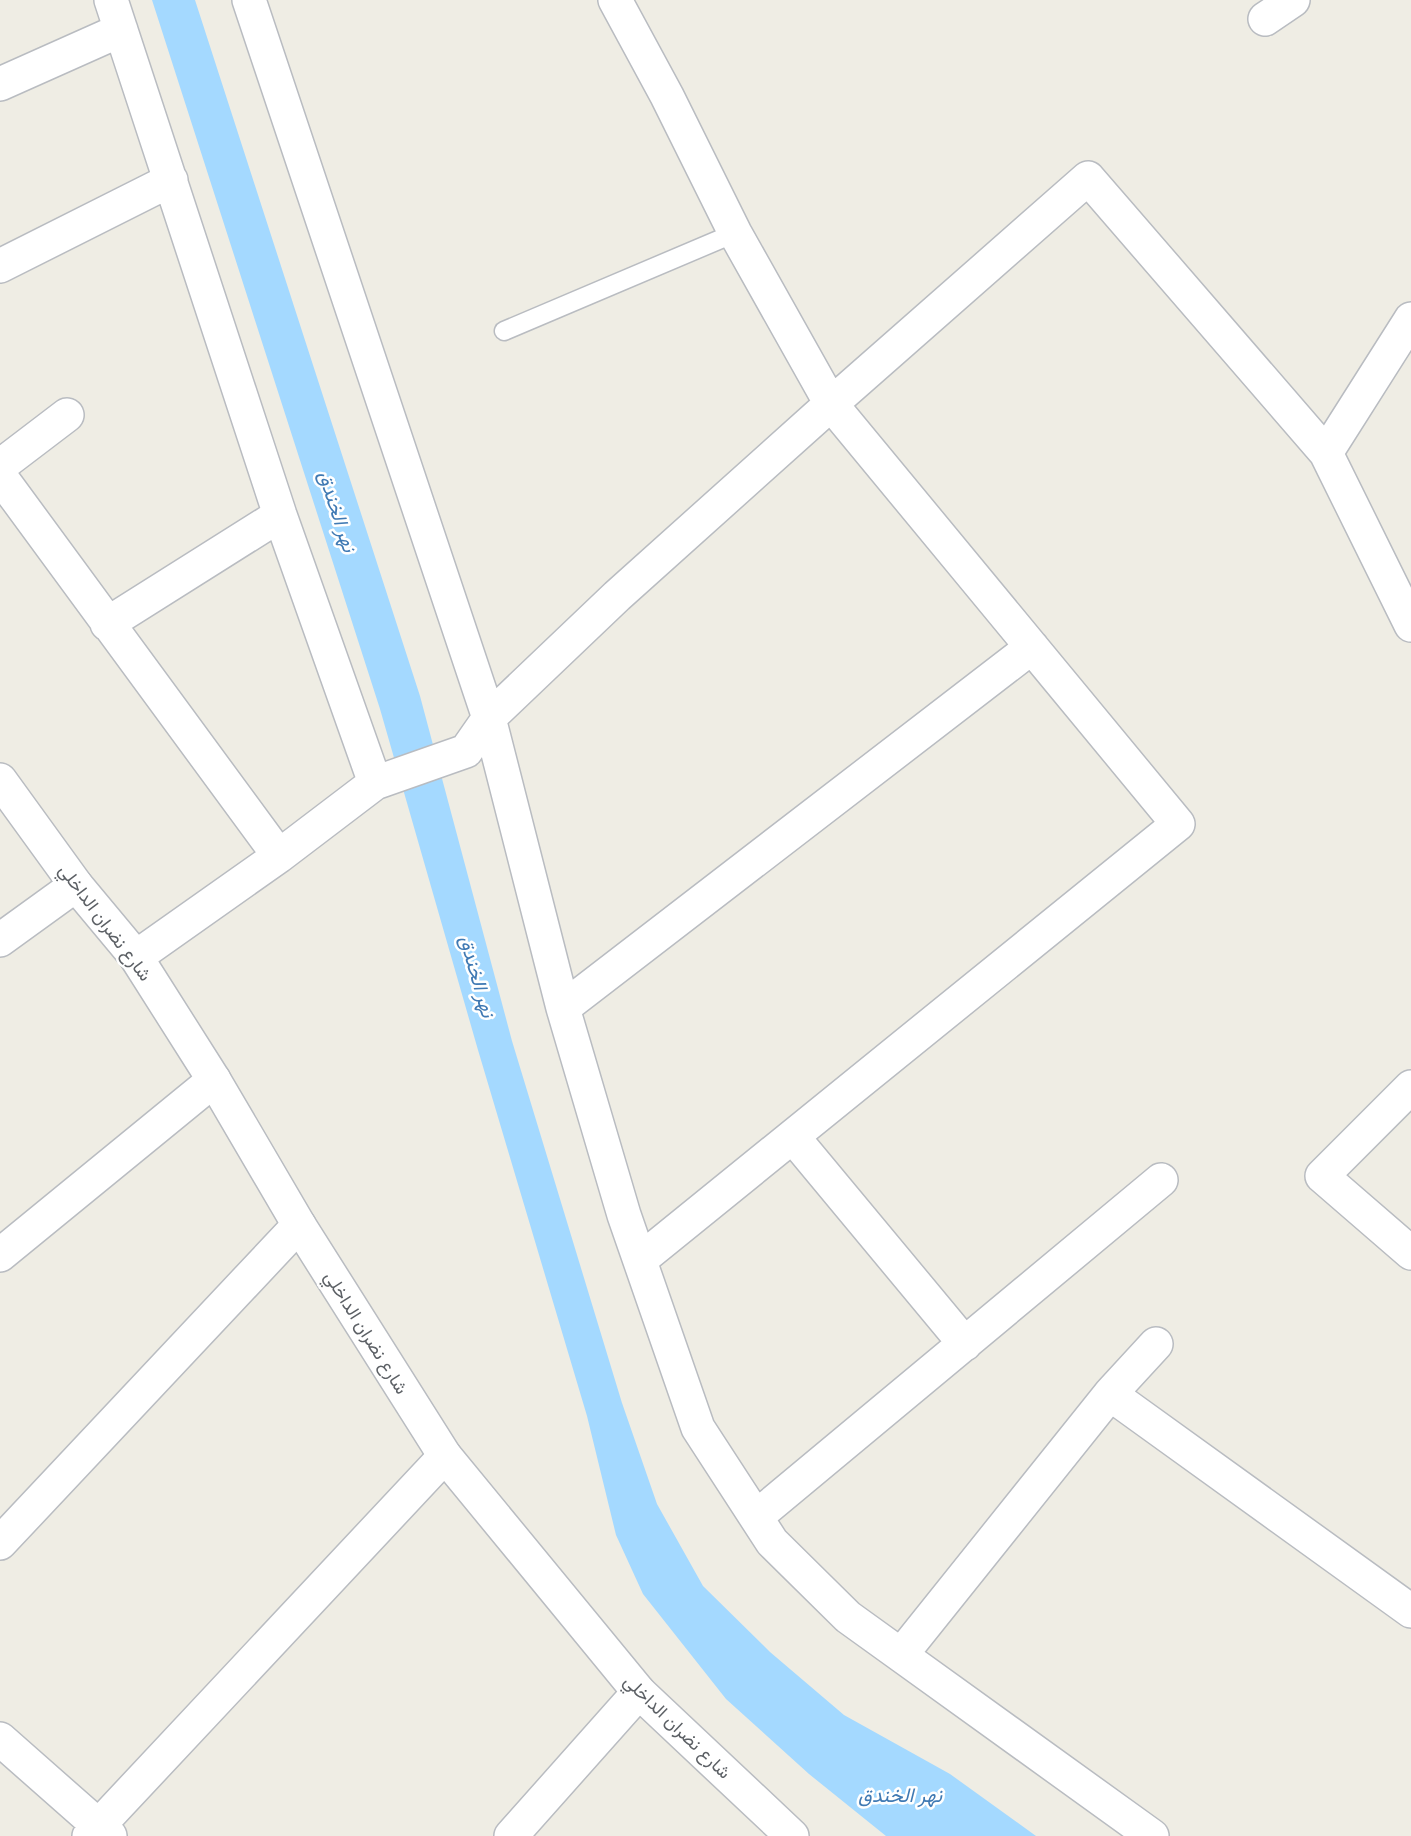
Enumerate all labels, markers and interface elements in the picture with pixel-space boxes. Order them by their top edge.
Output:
water label: نهر الخندق [312,467,364,556]
street label: شارع نضران الداخلي [51,859,158,988]
water label: نهر الخندق [453,932,503,1021]
street label: شارع نضران الداخلي [316,1266,414,1400]
street label: شارع نضران الداخلي [616,1668,737,1786]
water label: نهر الخندق [858,1781,943,1808]

